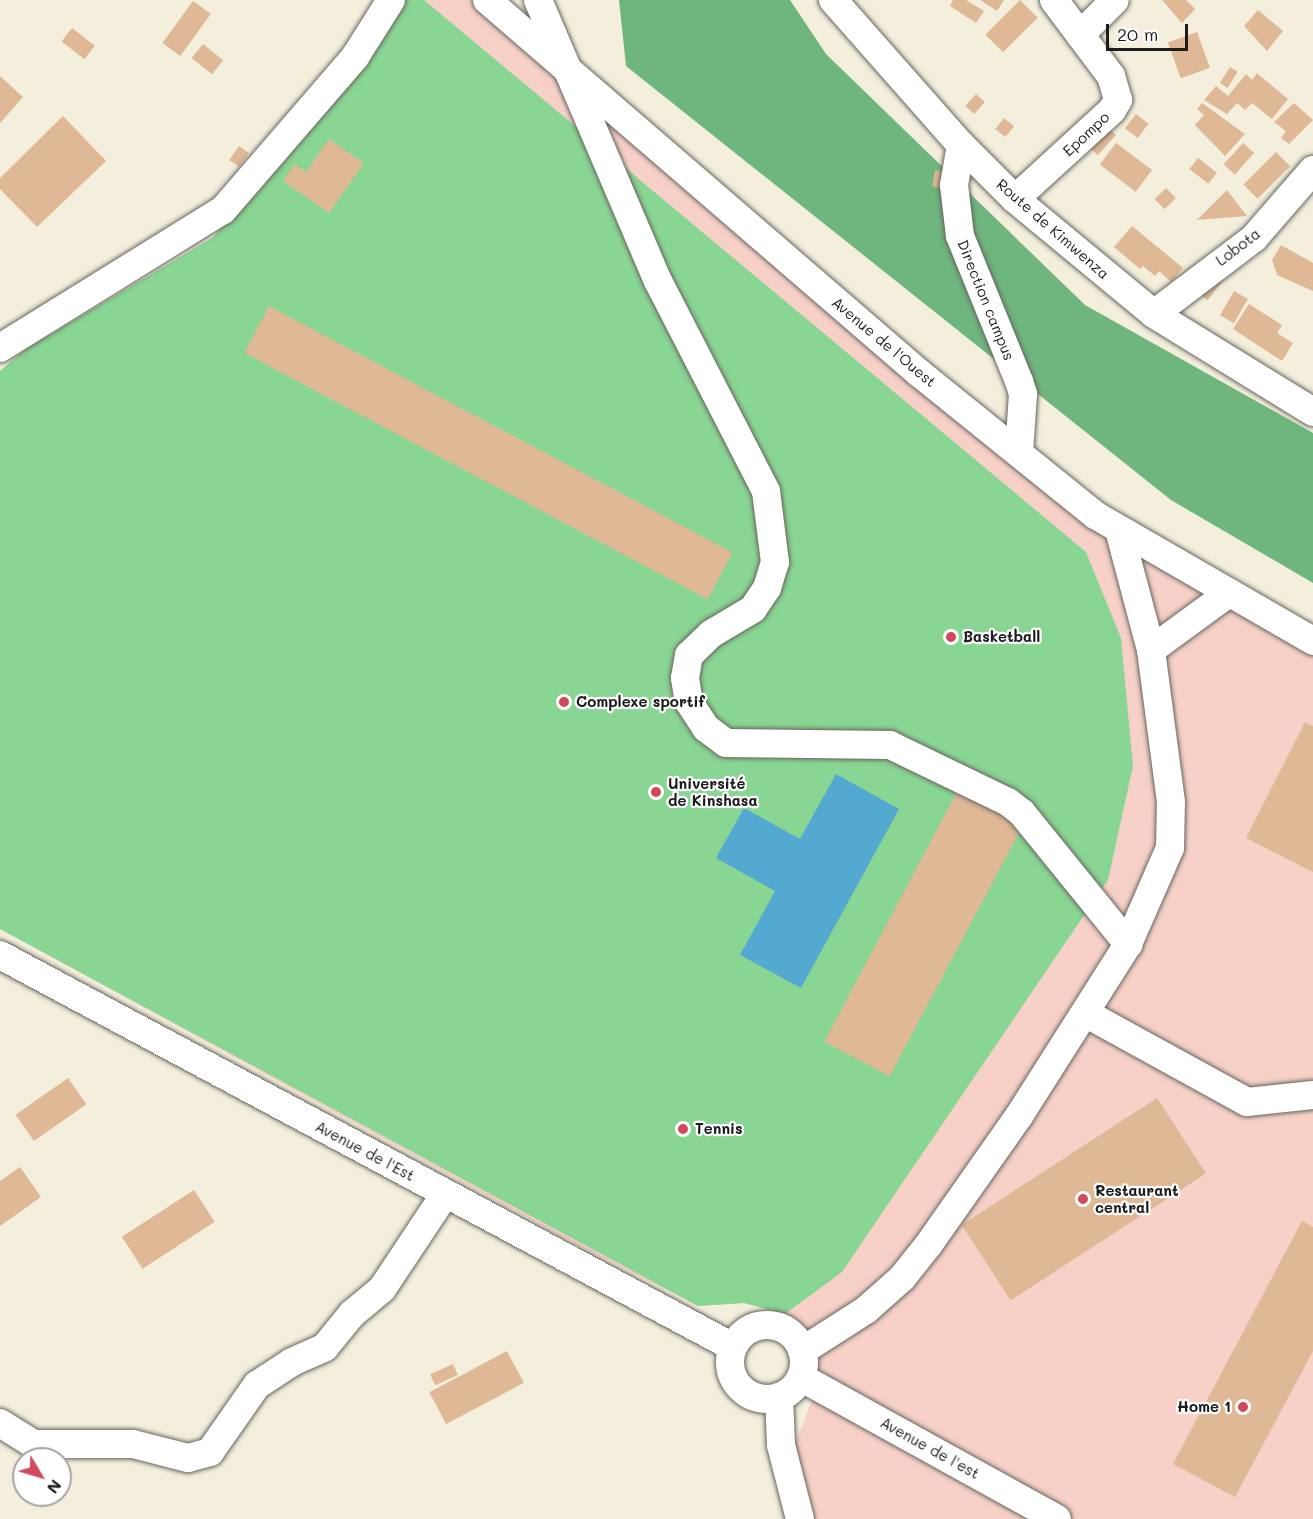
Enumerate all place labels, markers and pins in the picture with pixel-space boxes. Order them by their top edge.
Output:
place label: Basketball [963,628,1040,646]
marker: Basketball [944,630,958,644]
place label: Complexe sportif [576,693,705,711]
marker: Complexe sportif [557,695,571,709]
place label: Université de Kinshasa [668,774,758,809]
marker: Université de Kinshasa [649,785,663,799]
place label: Tennis [695,1120,743,1138]
marker: Tennis [676,1122,690,1136]
place label: Restaurant central [1095,1181,1179,1216]
marker: Restaurant central [1076,1192,1090,1206]
place label: Home 1 [1177,1398,1231,1416]
marker: Home 1 [1236,1400,1250,1414]

